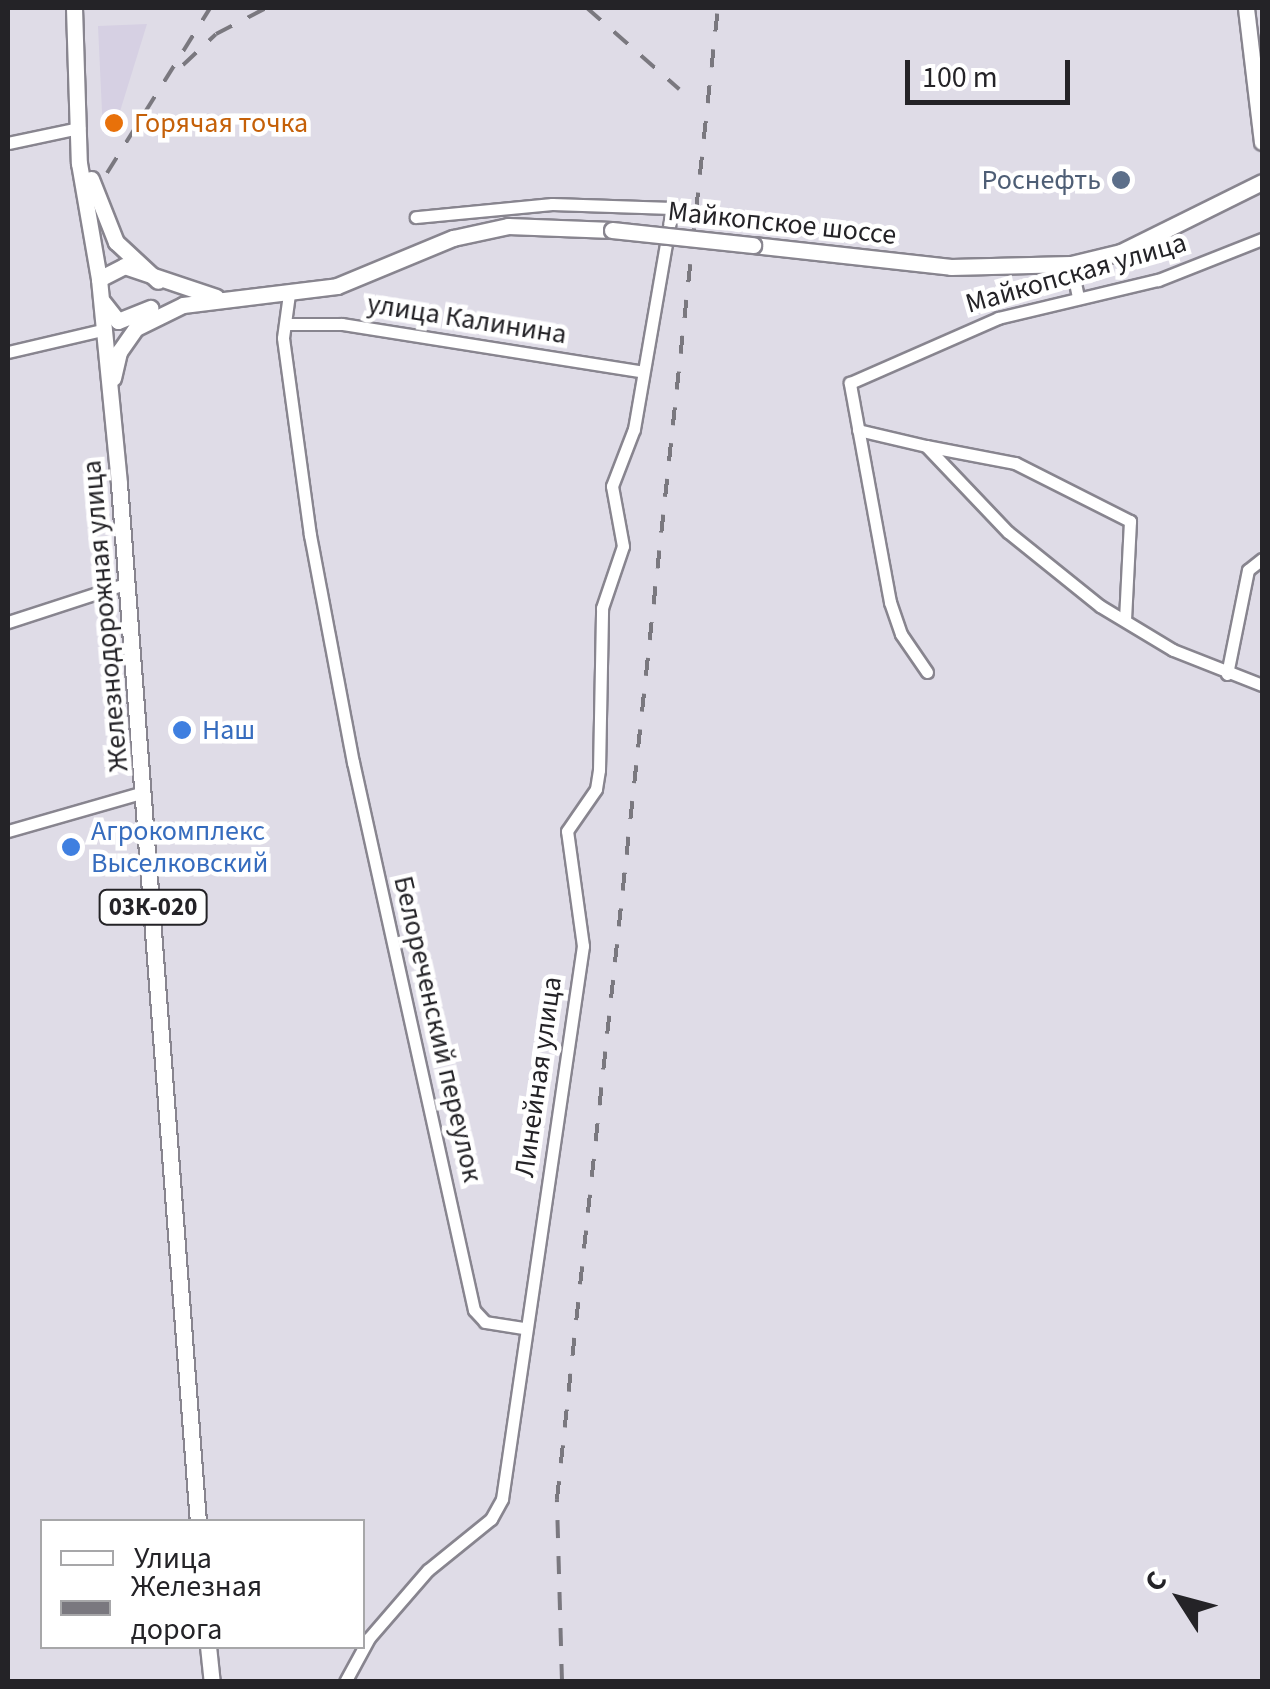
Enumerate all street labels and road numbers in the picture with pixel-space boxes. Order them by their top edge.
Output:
street label: Майкопское шоссе [666,194,898,252]
street label: Майкопская улица [962,225,1190,321]
street label: улица Калинина [365,287,569,351]
street label: Железнодорожная улица [75,459,135,773]
street label: Белореченский переулок [386,873,490,1185]
road number: 03К-020 [98,887,208,927]
street label: Линейная улица [507,975,569,1179]

